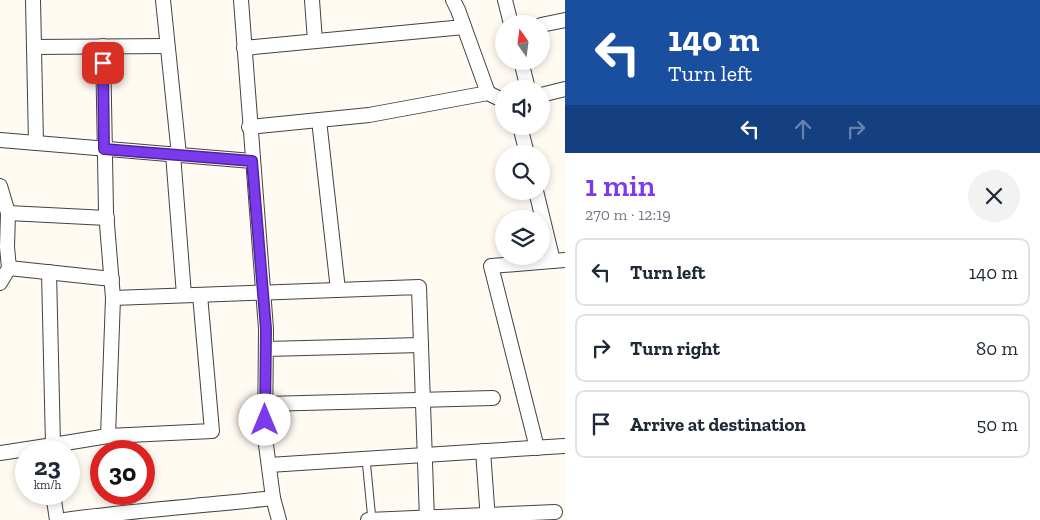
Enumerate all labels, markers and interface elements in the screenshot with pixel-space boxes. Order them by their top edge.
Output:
north arrow [495,15,550,70]
map controls [495,15,550,265]
text: 140 m [668,18,759,60]
icon: left [585,20,650,85]
pin [82,42,124,84]
icon: arrive [89,49,117,77]
text: Turn left [668,60,752,87]
button: sound [495,80,550,135]
icon: left [736,115,764,143]
icon: ahead [789,115,817,143]
icon: right [842,115,870,143]
button: search [495,145,550,200]
text: 1 min [585,168,655,204]
button: close [968,170,1020,222]
text: 270 m · 12:19 [585,205,671,224]
button: layers [495,210,550,265]
icon: left [587,258,615,286]
text: Turn left [630,261,705,284]
text: 140 m [969,261,1018,284]
icon: right [587,334,615,362]
text: Turn right [630,337,720,360]
text: 80 m [976,337,1018,360]
position arrow [238,393,290,445]
icon: arrive [587,410,615,438]
text: Arrive at destination [630,413,806,436]
text: 50 m [977,413,1018,436]
speed limit sign: 30 [90,440,155,505]
text: 23 [34,451,61,481]
text: km/h [34,478,61,492]

